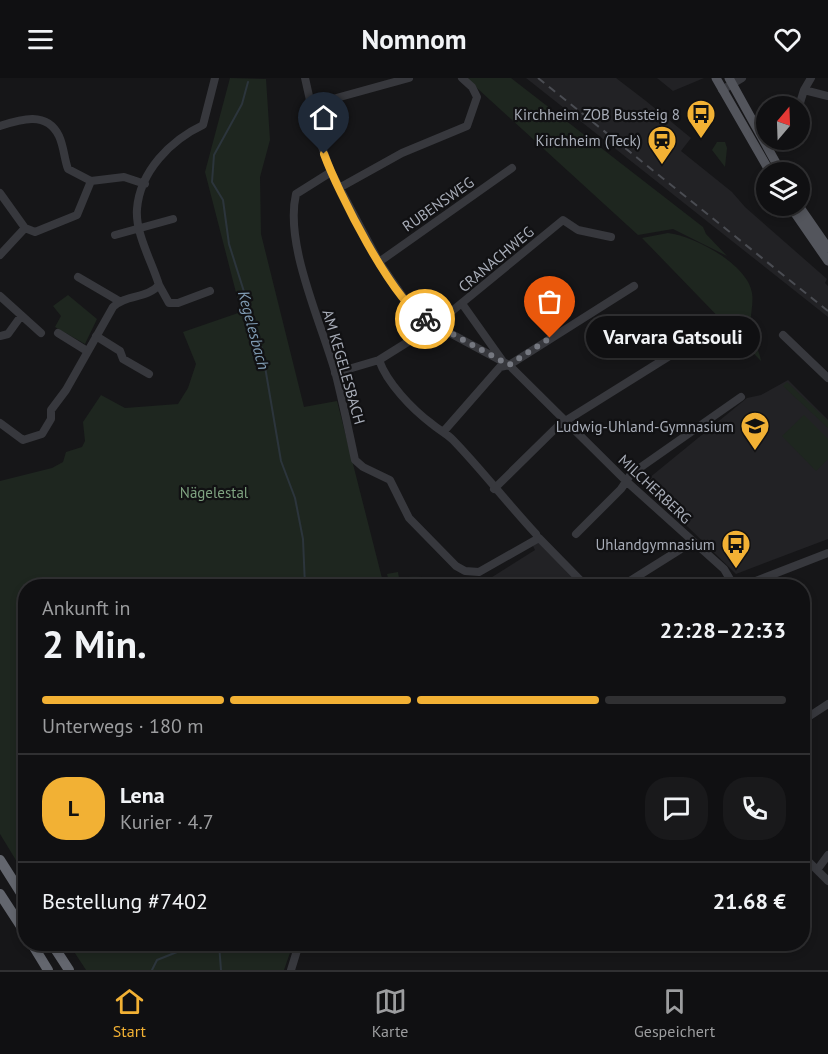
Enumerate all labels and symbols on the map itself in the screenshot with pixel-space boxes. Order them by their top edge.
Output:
pin [298,92,349,154]
north arrow [756,96,810,150]
bus stop icon: Kirchheim ZOB Bussteig 8 [685,98,717,140]
place label: Kirchheim ZOB Bussteig 8 [514,105,680,124]
station icon: Kirchheim (Teck) [646,124,678,166]
place label: Kirchheim (Teck) [536,131,641,150]
street label: RUBENSWEG [398,172,478,236]
street label: CRANACHWEG [454,222,538,296]
pin [524,276,575,338]
water label: Kegelesbach [234,288,274,372]
courier [395,289,455,349]
street label: AM KEGELESBACH [319,307,369,427]
callout: Varvara Gatsouli [586,317,760,359]
school or university icon: Ludwig-Uhland-Gymnasium [739,410,771,452]
place label: Ludwig-Uhland-Gymnasium [556,417,734,436]
street label: MILCHERBERG [615,450,695,528]
park label: Nägelestal [180,483,249,502]
bus stop icon: Uhlandgymnasium [720,528,752,570]
place label: Uhlandgymnasium [595,535,715,554]

